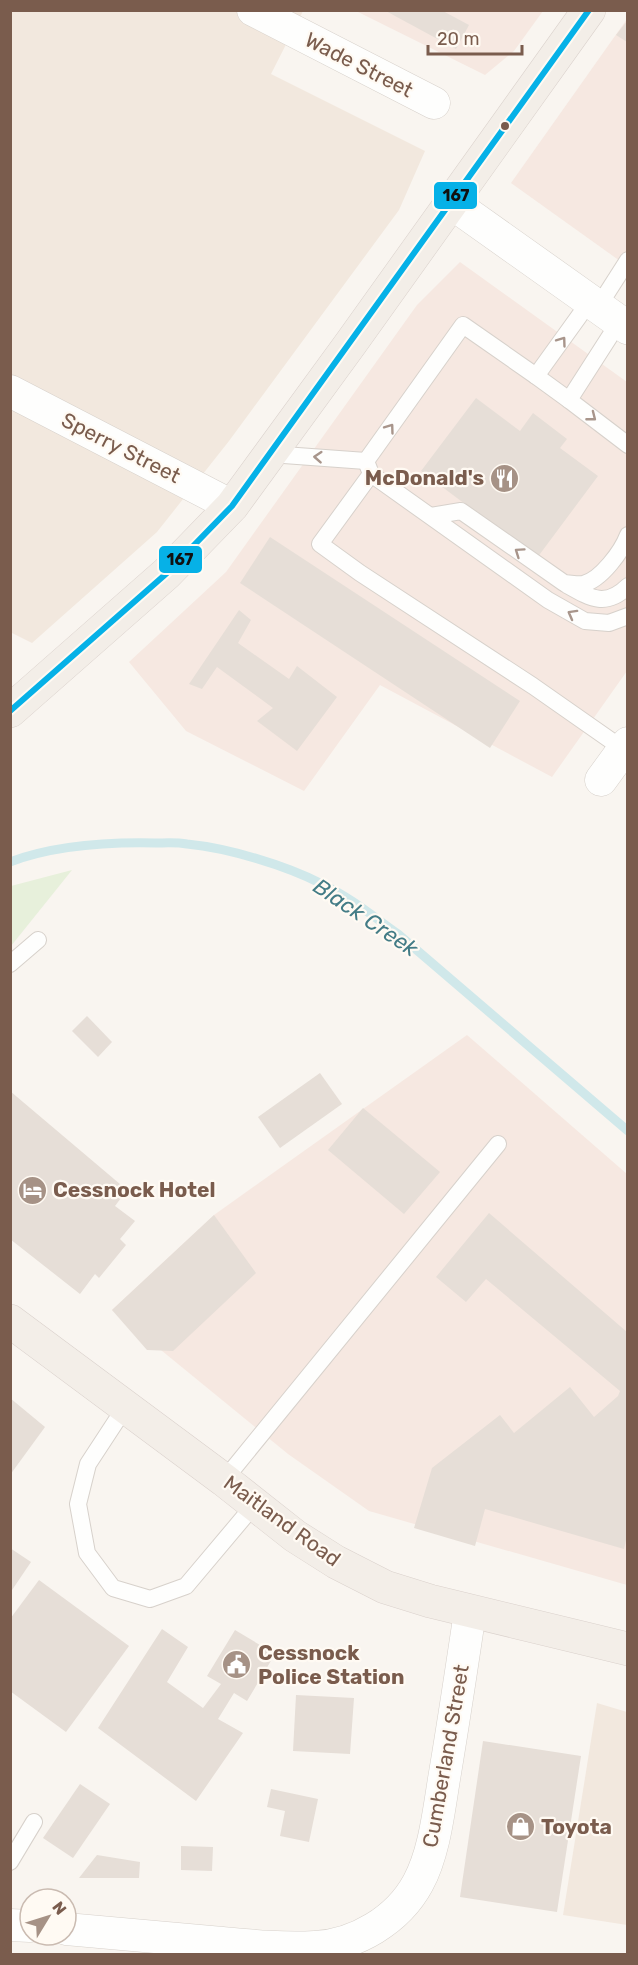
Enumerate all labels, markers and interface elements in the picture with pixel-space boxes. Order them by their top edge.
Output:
scale bar [428,18,522,56]
street label: Wade Street [301,27,417,102]
text: 20 m [437,28,479,50]
unlabelled marker [499,120,511,132]
line badge: 167 [433,181,478,210]
text: 167 [443,186,470,205]
one-way arrow [554,337,565,348]
street label: Sperry Street [58,407,185,488]
one-way arrow [585,410,596,421]
one-way arrow [383,423,394,434]
one-way arrow [313,451,322,464]
restaurant icon: McDonald's [489,462,521,494]
place label: McDonald's [365,465,484,490]
line badge: 167 [158,545,203,574]
one-way arrow [514,548,525,559]
text: 167 [167,550,194,569]
one-way arrow [568,610,578,621]
water label: Black Creek [308,873,424,963]
hotel icon: Cessnock Hotel [16,1174,48,1206]
place label: Cessnock Hotel [53,1177,216,1202]
street label: Maitland Road [219,1470,346,1571]
place label: Cessnock Police Station [258,1640,404,1689]
public building icon: Cessnock Police Station [221,1649,253,1681]
street label: Cumberland Street [417,1662,474,1849]
shop icon: Toyota [504,1811,536,1843]
place label: Toyota [541,1814,612,1839]
north arrow [18,1887,78,1947]
text: N [48,1898,70,1918]

